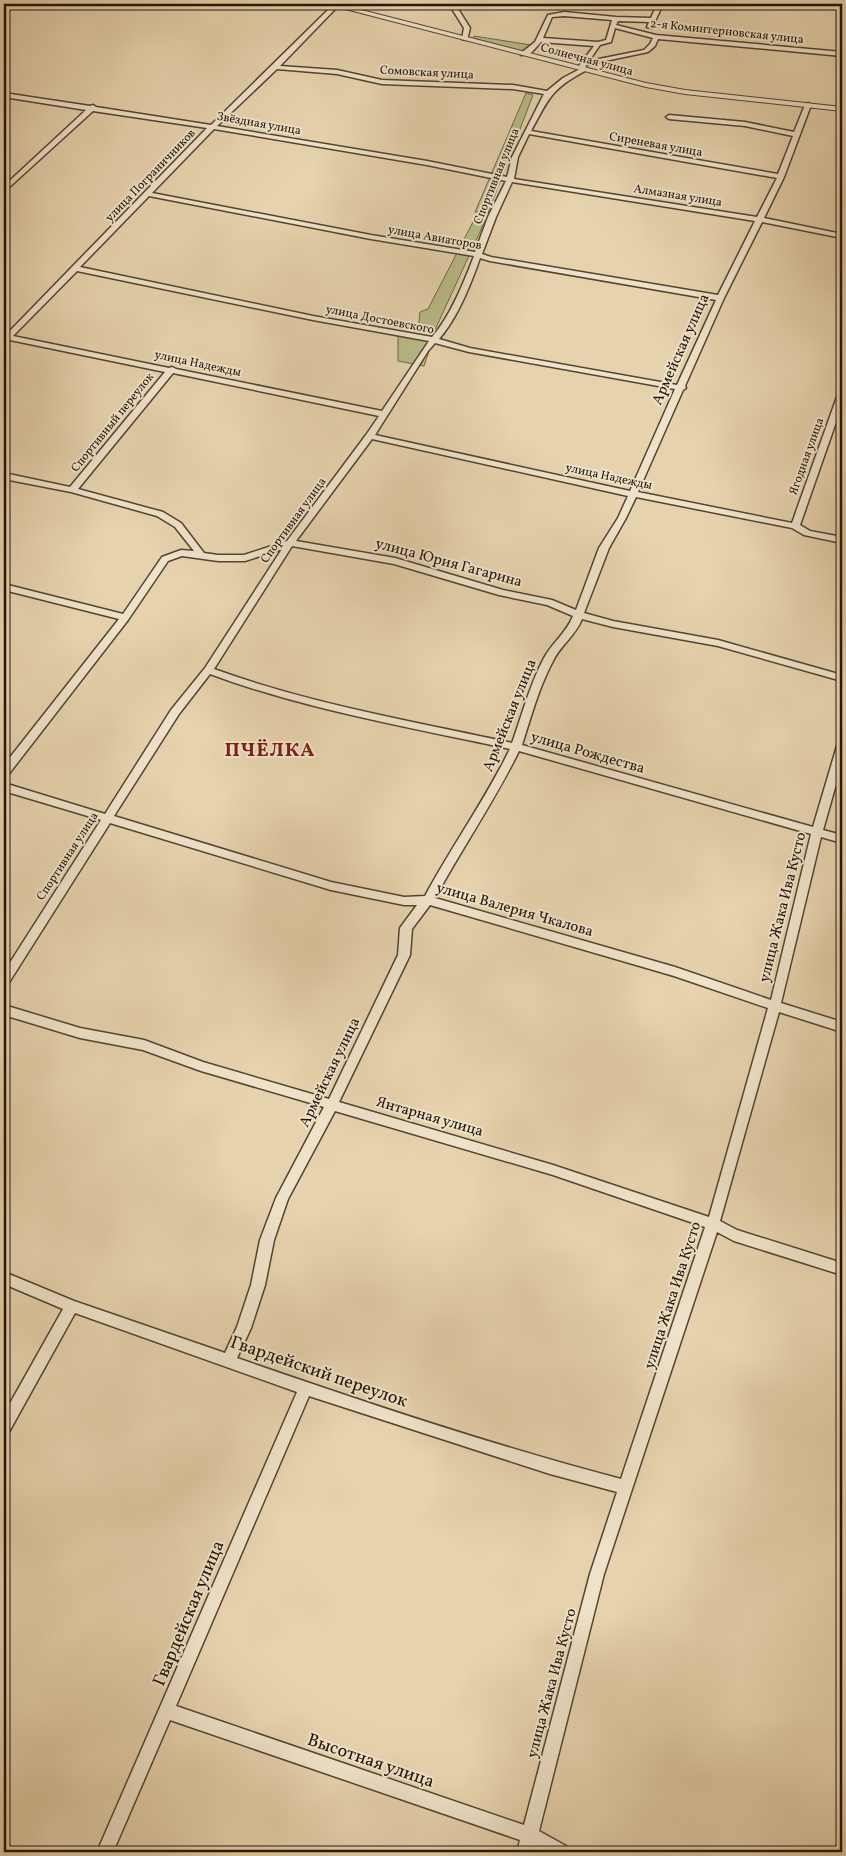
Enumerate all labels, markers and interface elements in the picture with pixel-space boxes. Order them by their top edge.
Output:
street label: 2-я Коминтерновская улица [649,16,805,48]
street label: Солнечная улица [539,40,635,80]
street label: Сомовская улица [380,63,474,83]
street label: Звёздная улица [215,109,302,139]
street label: улица Пограничников [102,126,199,226]
street label: Спортивная улица [470,126,524,227]
street label: Сиреневая улица [608,129,704,161]
street label: Алмазная улица [632,181,723,211]
street label: улица Авиаторов [387,222,483,254]
street label: Армейская улица [647,291,715,409]
street label: улица Достоевского [324,302,435,338]
street label: улица Надежды [153,347,243,381]
street label: Спортивный переулок [68,369,158,476]
street label: Ягодная улица [786,416,828,497]
street label: улица Надежды [564,460,654,494]
street label: Спортивная улица [257,474,330,567]
street label: улица Юрия Гагарина [373,534,524,593]
street label: Армейская улица [478,656,543,775]
street label: улица Рождества [528,727,647,780]
district label: ПЧЁЛКА [224,737,316,765]
street label: Спортивная улица [33,809,102,904]
street label: улица Жака Ива Кусто [755,830,812,985]
street label: улица Валерия Чкалова [434,878,596,943]
street label: Армейская улица [295,1014,366,1131]
street label: Янтарная улица [374,1092,486,1143]
street label: улица Жака Ива Кусто [640,1219,707,1372]
street label: Гвардейский переулок [227,1330,411,1415]
street label: Гвардейская улица [147,1537,231,1690]
street label: улица Жака Ива Кусто [522,1606,583,1760]
street label: Высотная улица [304,1728,437,1795]

